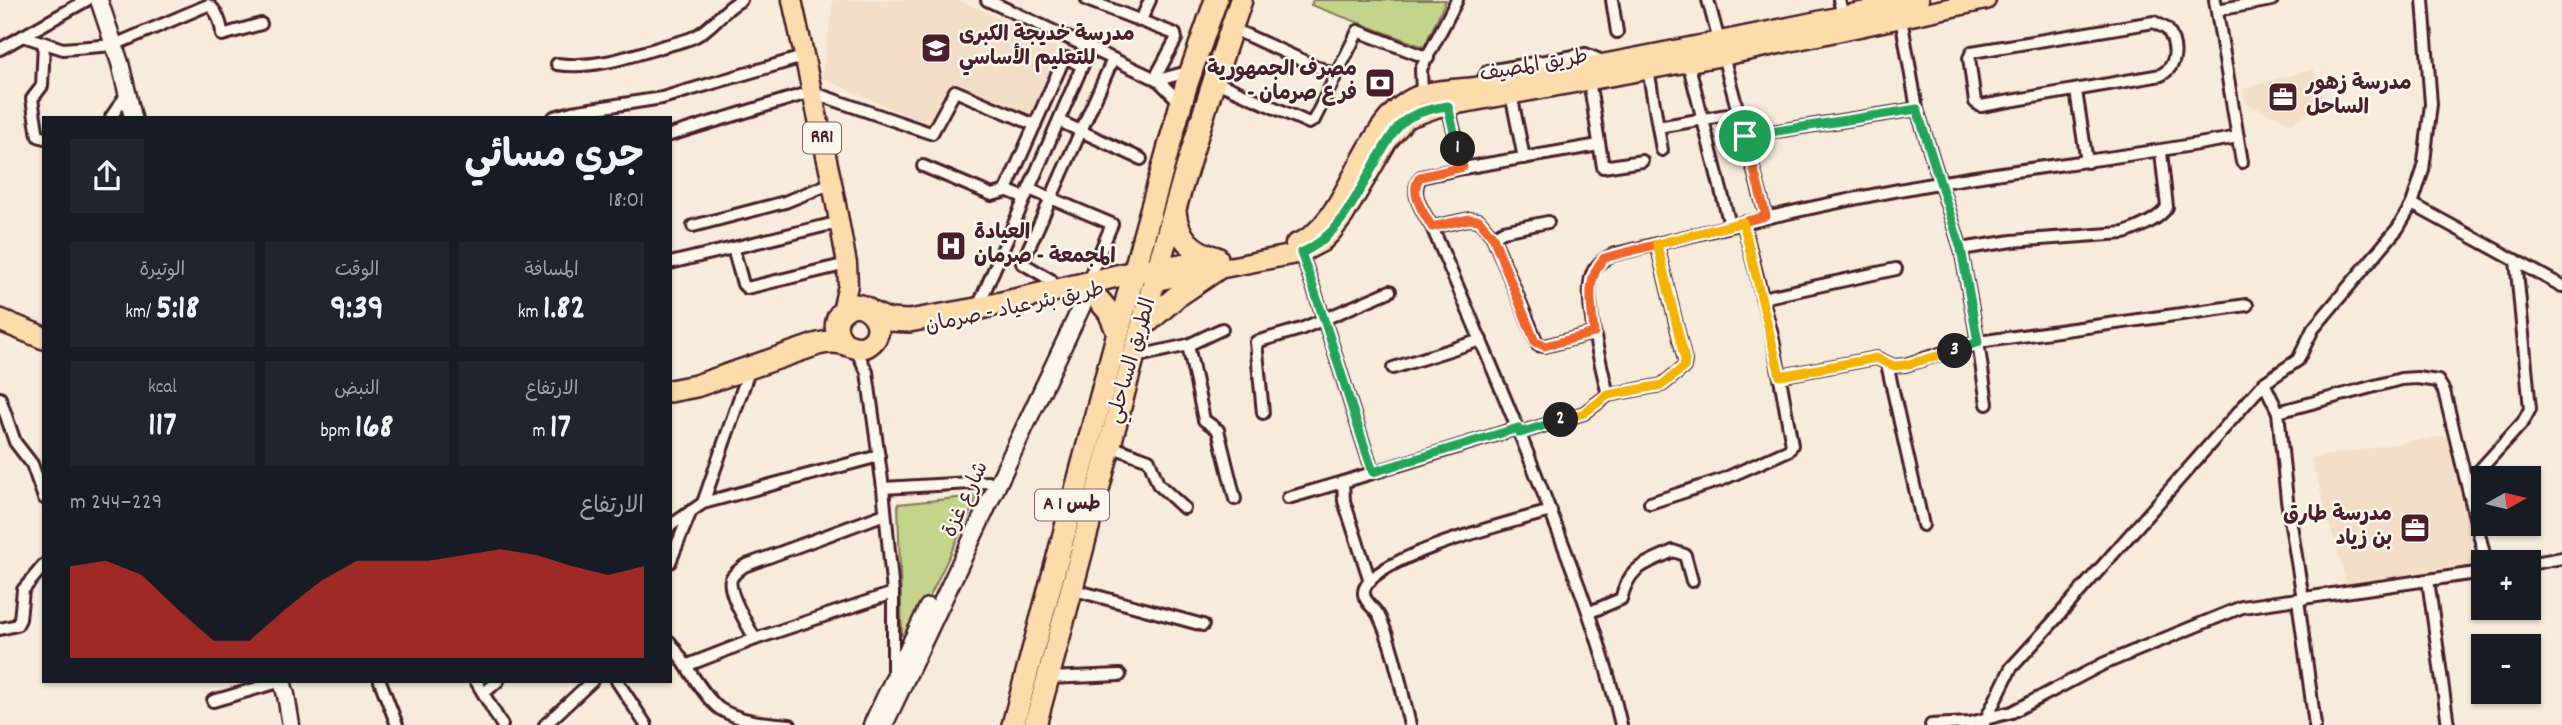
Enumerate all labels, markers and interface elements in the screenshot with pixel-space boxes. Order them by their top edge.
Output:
place label: مدرسة خديجة الكبرى للتعليم الأساسي [959,21,1135,76]
school or university icon: مدرسة خديجة الكبرى للتعليم الأساسي [919,31,953,65]
street label: طريق المصيف [1477,43,1591,91]
place label: مصرف الجمهورية - فرع صرمان [1207,56,1357,110]
bank icon: مصرف الجمهورية - فرع صرمان [1363,66,1397,100]
place label: مدرسة زهور الساحل [2304,70,2412,124]
office icon: مدرسة زهور الساحل [2266,80,2300,114]
pin [1715,106,1775,166]
icon: arrive [1726,117,1764,155]
road number: RR1 [803,122,841,154]
text: جري مسائي [465,131,644,186]
pin: 1 [1440,132,1476,166]
text: 1 [1455,135,1460,162]
button: share [70,139,144,213]
text: 18:01 [608,185,644,218]
place label: العيادة المجمعة - صرمان [974,219,1116,273]
hospital icon: العيادة المجمعة - صرمان [934,229,968,263]
text: الوتيرة [139,258,185,285]
text: الوقت [335,258,379,285]
text: المسافة [525,258,579,285]
street label: طريق بئر عياد - صرمان [923,275,1107,343]
text: 5:18 [156,285,200,335]
text: 9:39 [330,285,384,335]
text: 1.82 [543,285,586,335]
street label: الطريق الساحلي [1101,295,1166,428]
text: /km [125,300,156,327]
text: km [518,300,543,327]
pin: 3 [1938,334,1972,368]
text: 3 [1950,337,1959,364]
text: kcal [148,375,177,402]
text: النبض [334,377,380,404]
text: الارتفاع [525,377,578,404]
text: 117 [148,402,177,452]
pin: 2 [1544,402,1578,438]
text: 168 [355,404,394,454]
text: 17 [550,404,571,454]
text: 2 [1556,406,1565,433]
text: bpm [320,419,355,446]
text: m [532,419,550,446]
street label: شارع غزة [936,457,998,543]
north arrow [2471,466,2541,536]
map controls [2471,466,2541,704]
text: 229–244 m [70,487,162,520]
road number: A 1 طس [1035,490,1109,520]
text: الارتفاع [580,491,644,524]
place label: مدرسة طارق بن زياد [2283,501,2392,555]
office icon: مدرسة طارق بن زياد [2398,511,2432,545]
button: + [2471,550,2541,620]
button: − [2471,634,2541,704]

